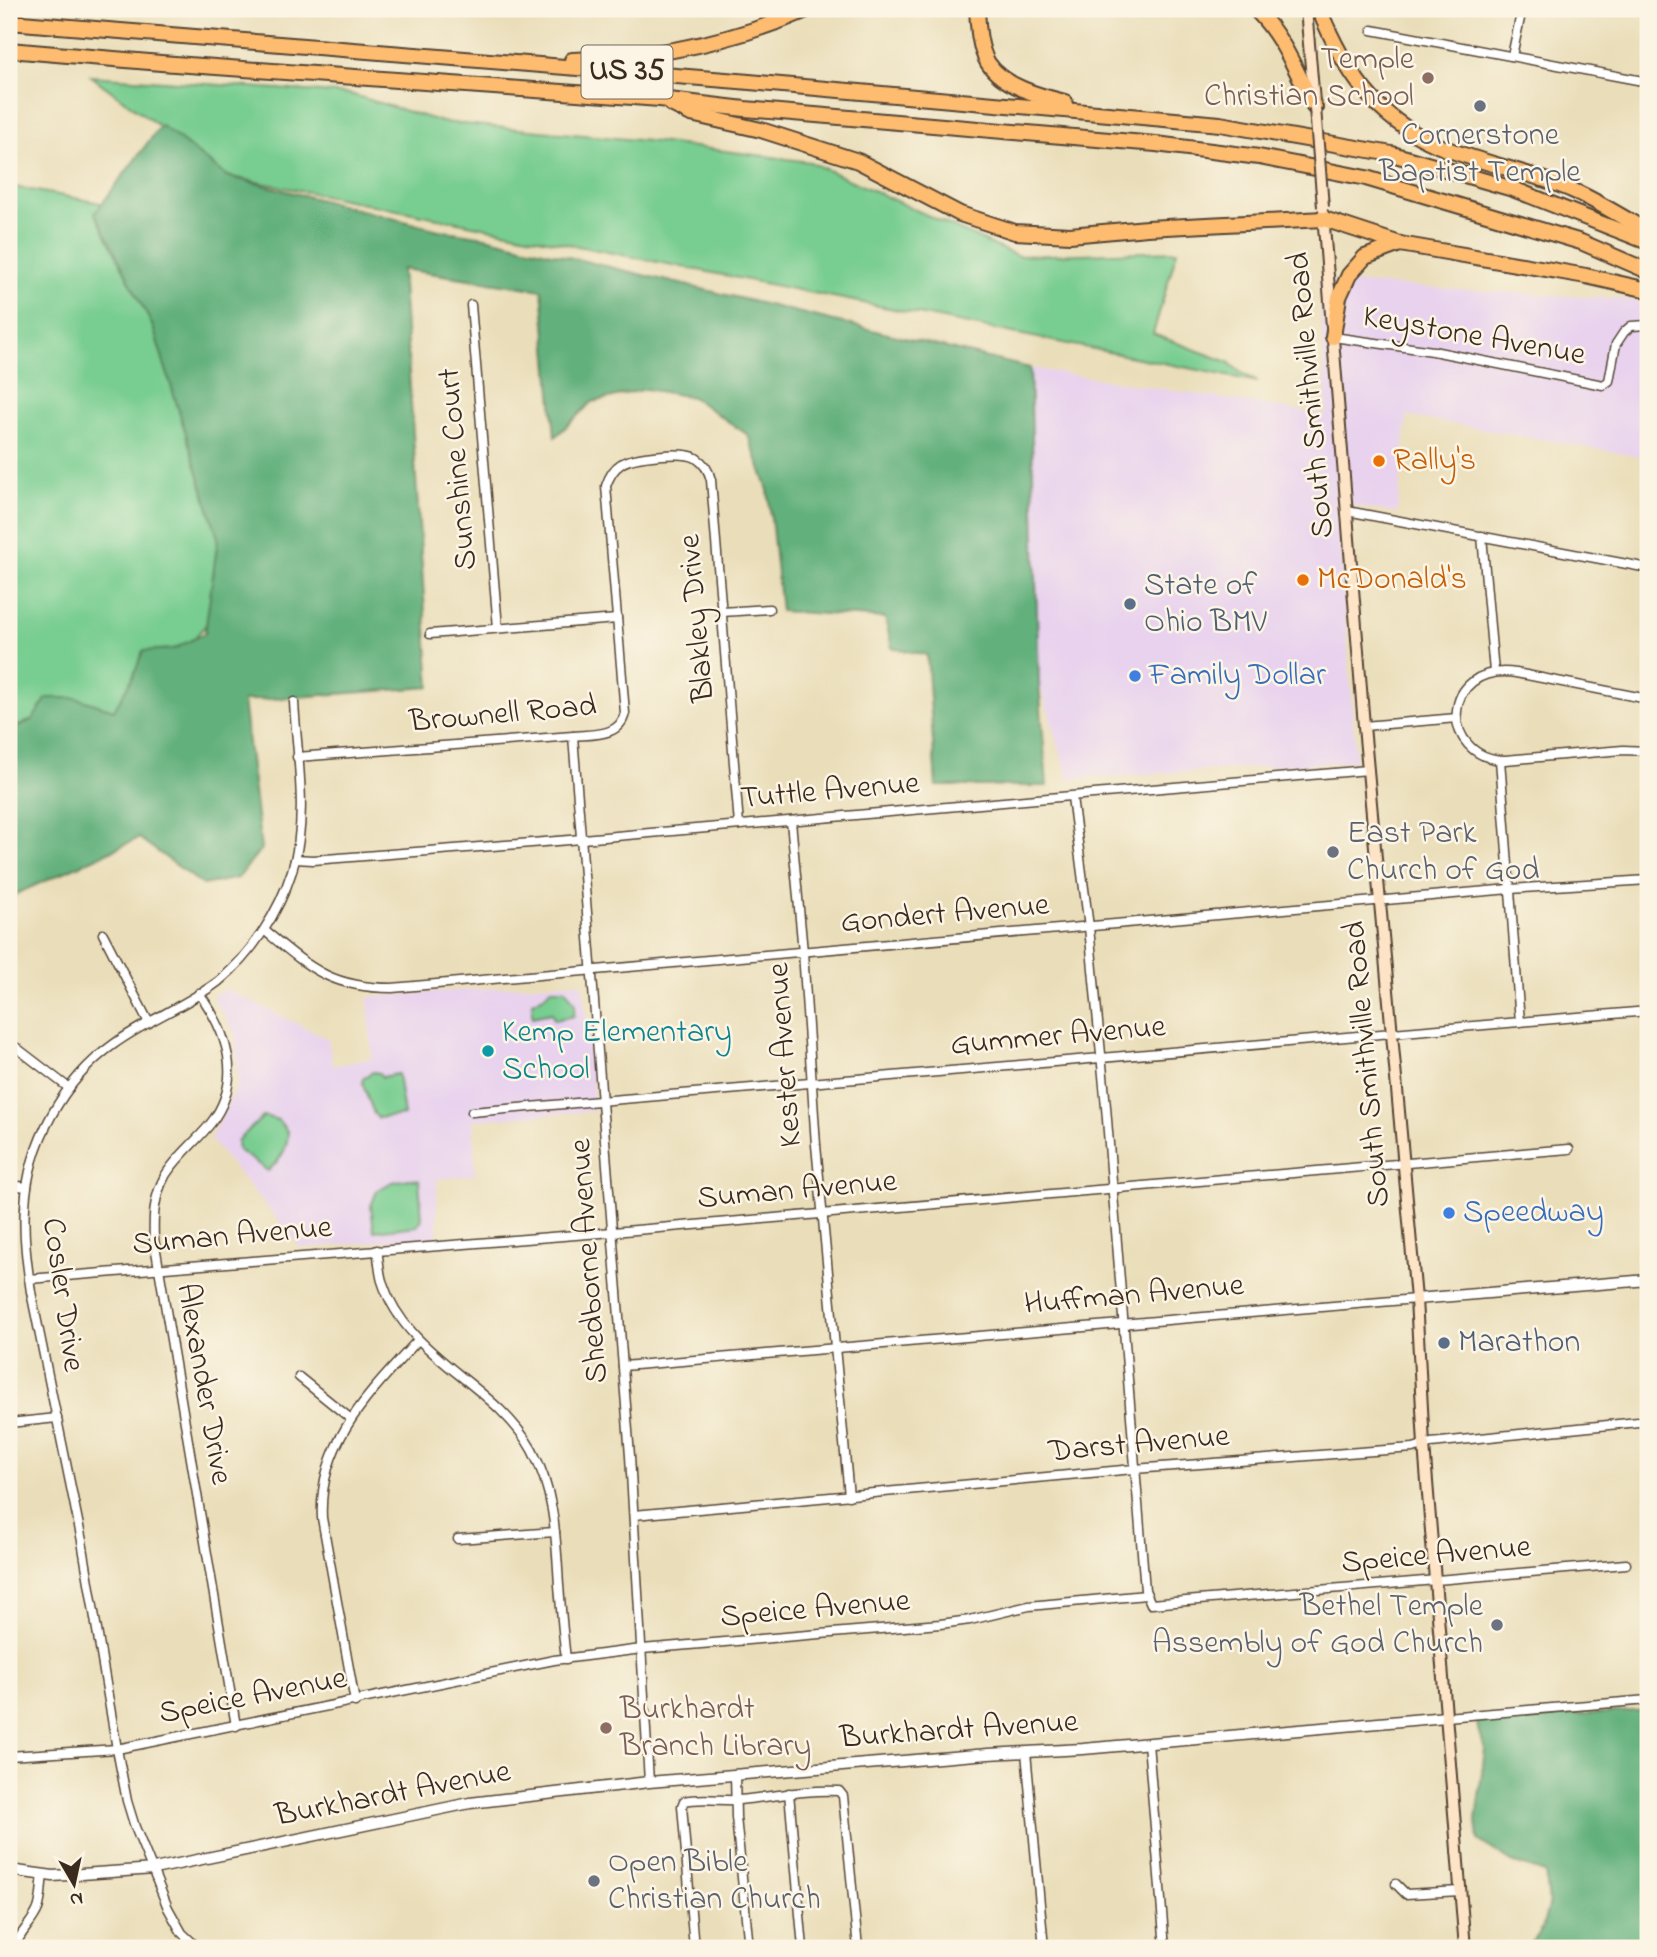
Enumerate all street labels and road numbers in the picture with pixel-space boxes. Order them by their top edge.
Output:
road number: US 35 [582,46,672,99]
street label: South Smithville Road [1276,250,1348,540]
street label: Keystone Avenue [1359,294,1590,380]
street label: Sunshine Court [427,366,491,572]
street label: Blakley Drive [667,531,729,705]
street label: Brownell Road [407,683,598,747]
street label: Tuttle Avenue [739,761,922,823]
street label: Gondert Avenue [839,882,1052,948]
street label: South Smithville Road [1332,919,1404,1209]
street label: Kester Avenue [756,961,816,1149]
street label: Gummer Avenue [948,1004,1168,1070]
street label: Shedborne Avenue [558,1136,622,1385]
street label: Suman Avenue [695,1159,899,1223]
street label: Suman Avenue [130,1205,334,1269]
street label: Cosler Drive [28,1215,96,1376]
street label: Huffman Avenue [1022,1263,1246,1329]
street label: Alexander Drive [162,1280,244,1489]
street label: Darst Avenue [1046,1414,1232,1476]
street label: Speice Avenue [1339,1524,1533,1588]
street label: Speice Avenue [718,1578,912,1642]
street label: Speice Avenue [155,1656,352,1738]
street label: Burkhardt Avenue [837,1699,1080,1763]
street label: Burkhardt Avenue [270,1749,515,1841]

